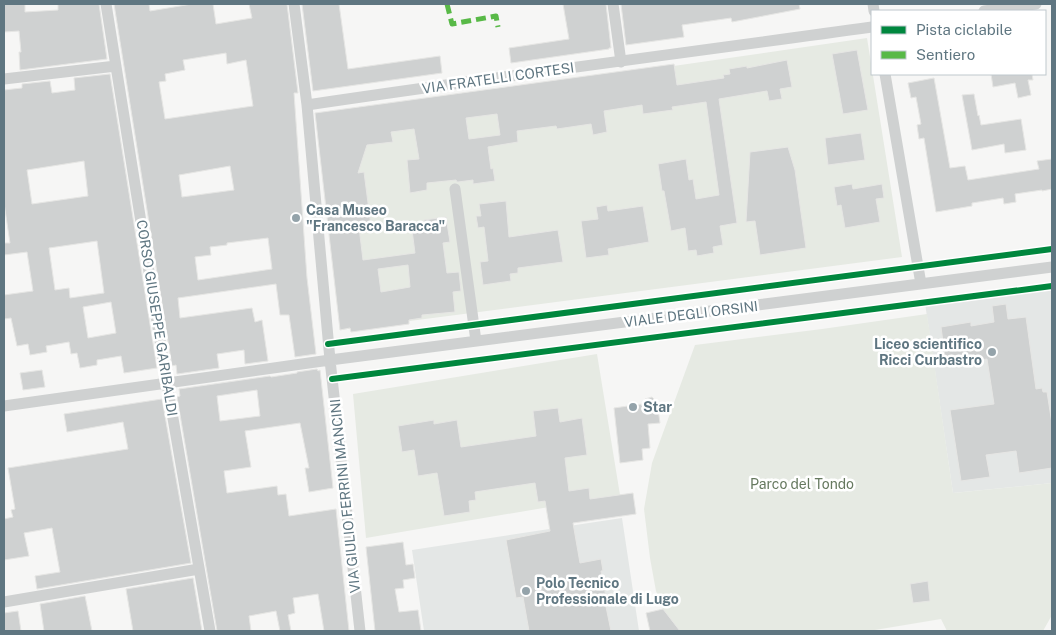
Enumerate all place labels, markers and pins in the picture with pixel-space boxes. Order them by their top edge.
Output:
place label: Casa Museo "Francesco Baracca" [306,202,445,234]
marker: Casa Museo "Francesco Baracca" [290,212,302,224]
place label: Liceo scientifico Ricci Curbastro [874,336,982,368]
marker: Liceo scientifico Ricci Curbastro [986,346,998,358]
place label: Star [643,399,672,415]
marker: Star [627,401,639,413]
place label: Polo Tecnico Professionale di Lugo [536,575,679,607]
marker: Polo Tecnico Professionale di Lugo [520,585,532,597]

